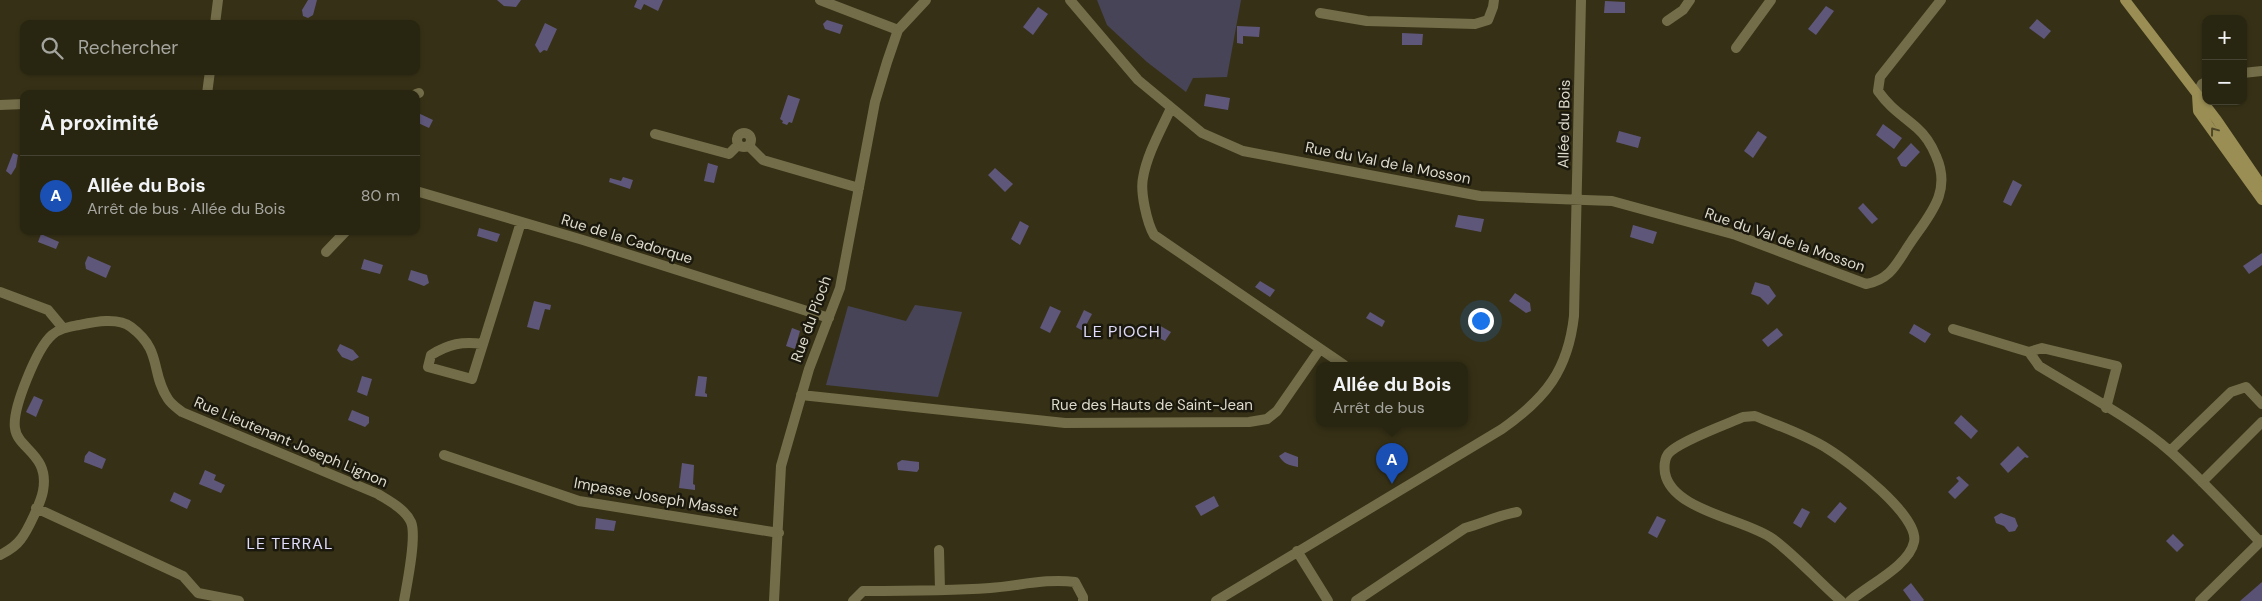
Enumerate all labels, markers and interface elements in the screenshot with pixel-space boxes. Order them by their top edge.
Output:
map controls [2202,15,2247,105]
button: + [2202,15,2247,60]
search box [20,20,420,75]
icon: search [38,34,66,62]
text: Rechercher [78,35,178,60]
button: − [2202,60,2247,105]
street label: Allée du Bois [1553,79,1575,169]
text: À proximité [40,109,159,137]
one-way arrow [2211,128,2219,137]
street label: Rue du Val de la Mosson [1304,137,1472,189]
text: Allée du Bois [87,173,206,198]
text: A [50,185,62,206]
text: 80 m [361,185,400,206]
text: Arrêt de bus · Allée du Bois [87,198,285,219]
street label: Rue du Val de la Mosson [1702,203,1868,277]
street label: Rue de la Cadorque [559,209,695,269]
street label: Rue du Pioch [786,273,836,365]
your location [1468,308,1494,334]
district label: LE PIOCH [1083,321,1161,342]
popup [1316,362,1468,427]
text: Allée du Bois [1333,372,1451,397]
street label: Rue Lieutenant Joseph Lignon [191,392,391,492]
street label: Rue des Hauts de Saint-Jean [1051,395,1253,415]
text: Arrêt de bus [1333,397,1425,418]
pin: A [1376,443,1408,484]
street label: Impasse Joseph Masset [572,473,740,521]
district label: LE TERRAL [247,533,333,554]

